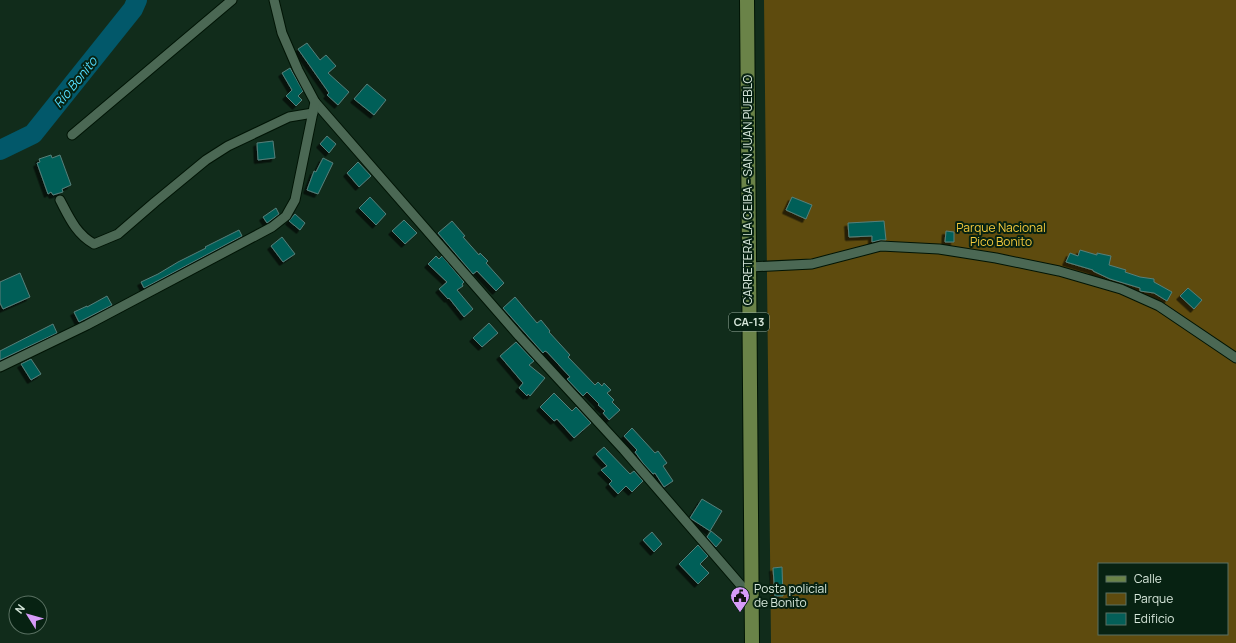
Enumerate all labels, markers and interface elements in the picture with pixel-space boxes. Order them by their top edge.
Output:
water label: Río Bonito [49,52,102,111]
street label: CARRETERA LA CEIBA - SAN JUAN PUEBLO [739,74,756,305]
park label: Parque Nacional Pico Bonito [956,219,1046,250]
road number: CA-13 [729,313,769,331]
legend [1098,563,1228,635]
text: Calle [1134,570,1162,587]
place label: Posta policial de Bonito [754,580,827,611]
public building icon: Posta policial de Bonito [729,585,751,613]
text: Parque [1134,590,1173,607]
north arrow [8,595,48,635]
text: N [11,601,28,616]
text: Edificio [1134,610,1174,627]

